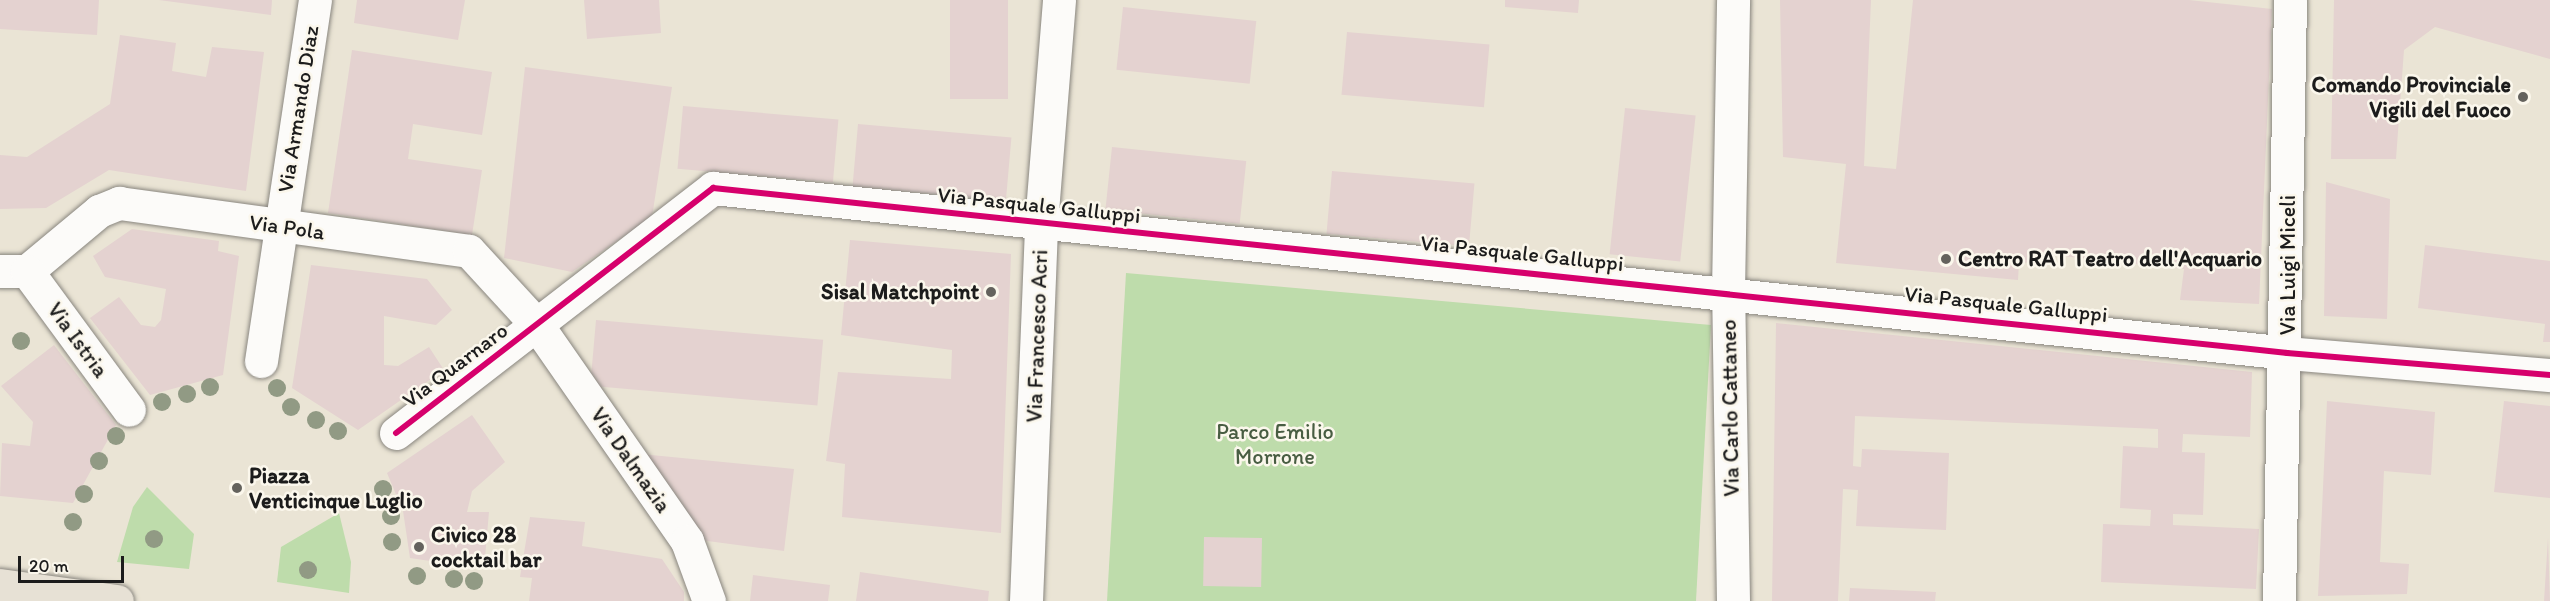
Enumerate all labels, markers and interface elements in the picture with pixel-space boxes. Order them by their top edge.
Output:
street label: Via Armando Diaz [272,24,324,194]
place label: Comando Provinciale Vigili del Fuoco [2312,71,2511,122]
marker: Comando Provinciale Vigili del Fuoco [2516,90,2530,104]
street label: Via Pasquale Galluppi [936,181,1142,229]
street label: Via Luigi Miceli [2275,195,2301,335]
street label: Via Pola [248,209,326,245]
street label: Via Pasquale Galluppi [1419,229,1625,277]
place label: Centro RAT Teatro dell'Acquario [1958,246,2260,272]
street label: Via Francesco Acri [1021,249,1053,423]
marker: Centro RAT Teatro dell'Acquario [1939,252,1953,266]
place label: Sisal Matchpoint [822,279,979,305]
street label: Via Pasquale Galluppi [1903,280,2109,328]
marker: Sisal Matchpoint [984,285,998,299]
street label: Via Istria [42,298,114,382]
street label: Via Quarnaro [397,317,513,413]
street label: Via Carlo Cattaneo [1715,319,1745,497]
street label: Via Dalmazia [585,402,677,518]
park label: Parco Emilio Morrone [1216,418,1334,470]
place label: Piazza Venticinque Luglio [249,462,422,514]
marker: Piazza Venticinque Luglio [230,481,244,495]
place label: Civico 28 cocktail bar [431,521,541,572]
marker: Civico 28 cocktail bar [412,540,426,554]
scale bar [21,544,128,582]
text: 20 m [29,555,69,577]

